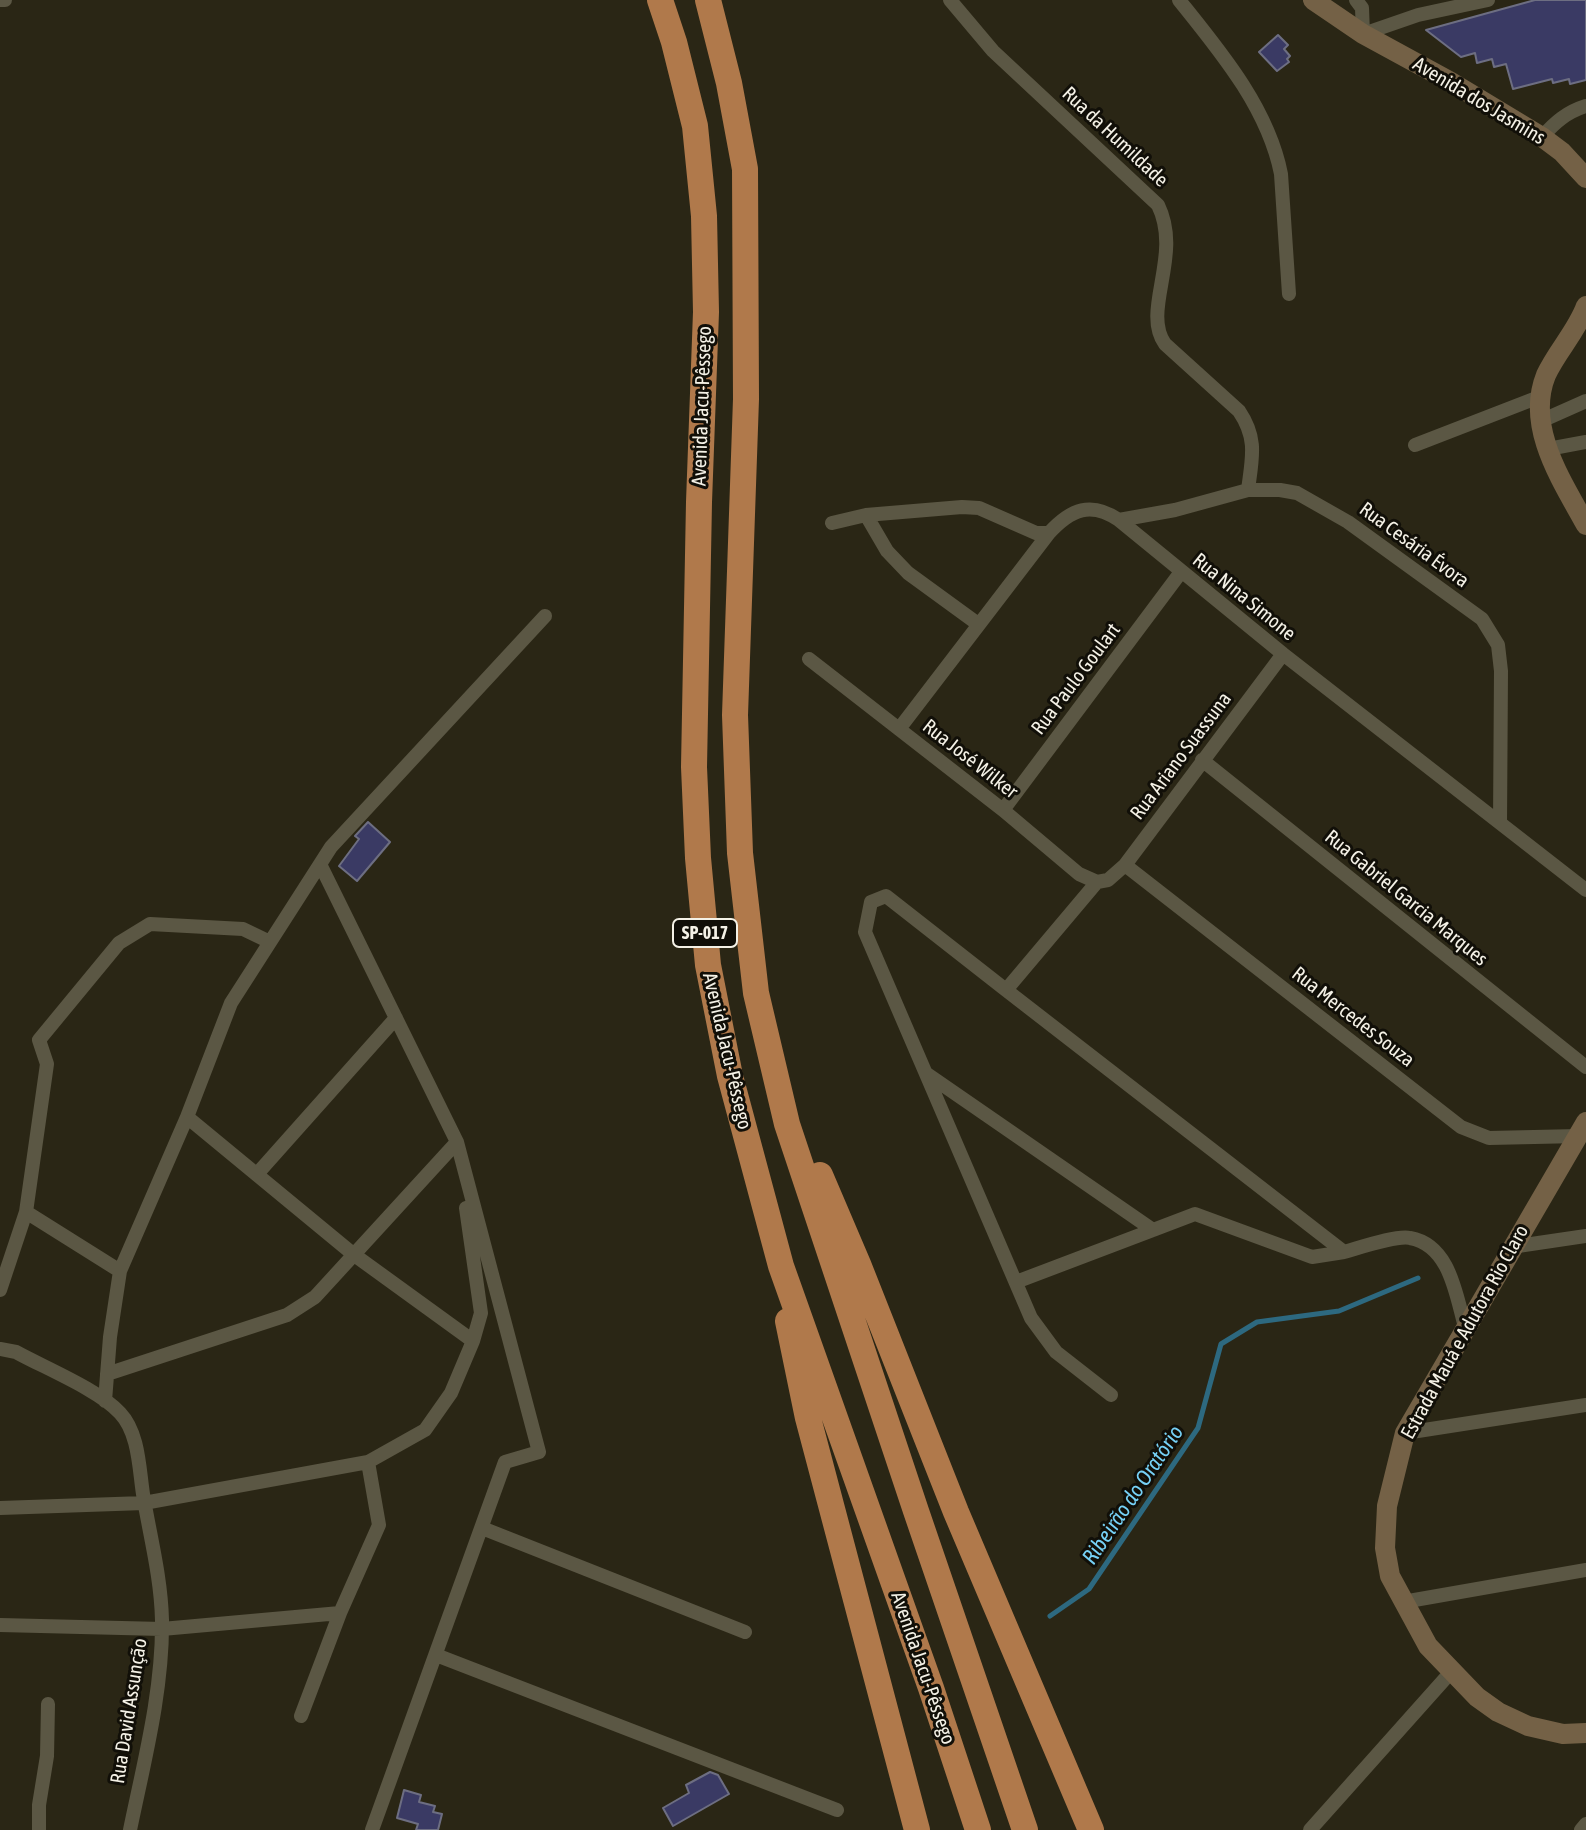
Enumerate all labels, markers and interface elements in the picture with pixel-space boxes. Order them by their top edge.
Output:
street label: Avenida dos Jasmins [1409,52,1549,150]
street label: Rua da Humildade [1057,82,1173,192]
street label: Avenida Jacu-Pêssego [687,326,717,486]
street label: Rua Cesária Évora [1355,497,1473,593]
street label: Rua Nina Simone [1188,548,1300,646]
street label: Rua Paulo Goulart [1026,619,1126,739]
street label: Rua Ariano Suassuna [1125,688,1237,824]
street label: Rua José Wilker [918,714,1022,804]
street label: Rua Gabriel Garcia Marques [1320,825,1492,971]
road number: SP-017 [673,919,737,947]
street label: Rua Mercedes Souza [1287,962,1419,1072]
street label: Avenida Jacu-Pêssego [697,970,757,1132]
street label: Estrada Mauá e Adutora Rio Claro [1396,1221,1534,1443]
water label: Ribeirão do Oratório [1077,1420,1189,1570]
street label: Avenida Jacu-Pêssego [886,1588,960,1748]
street label: Rua David Assunção [106,1637,152,1785]

